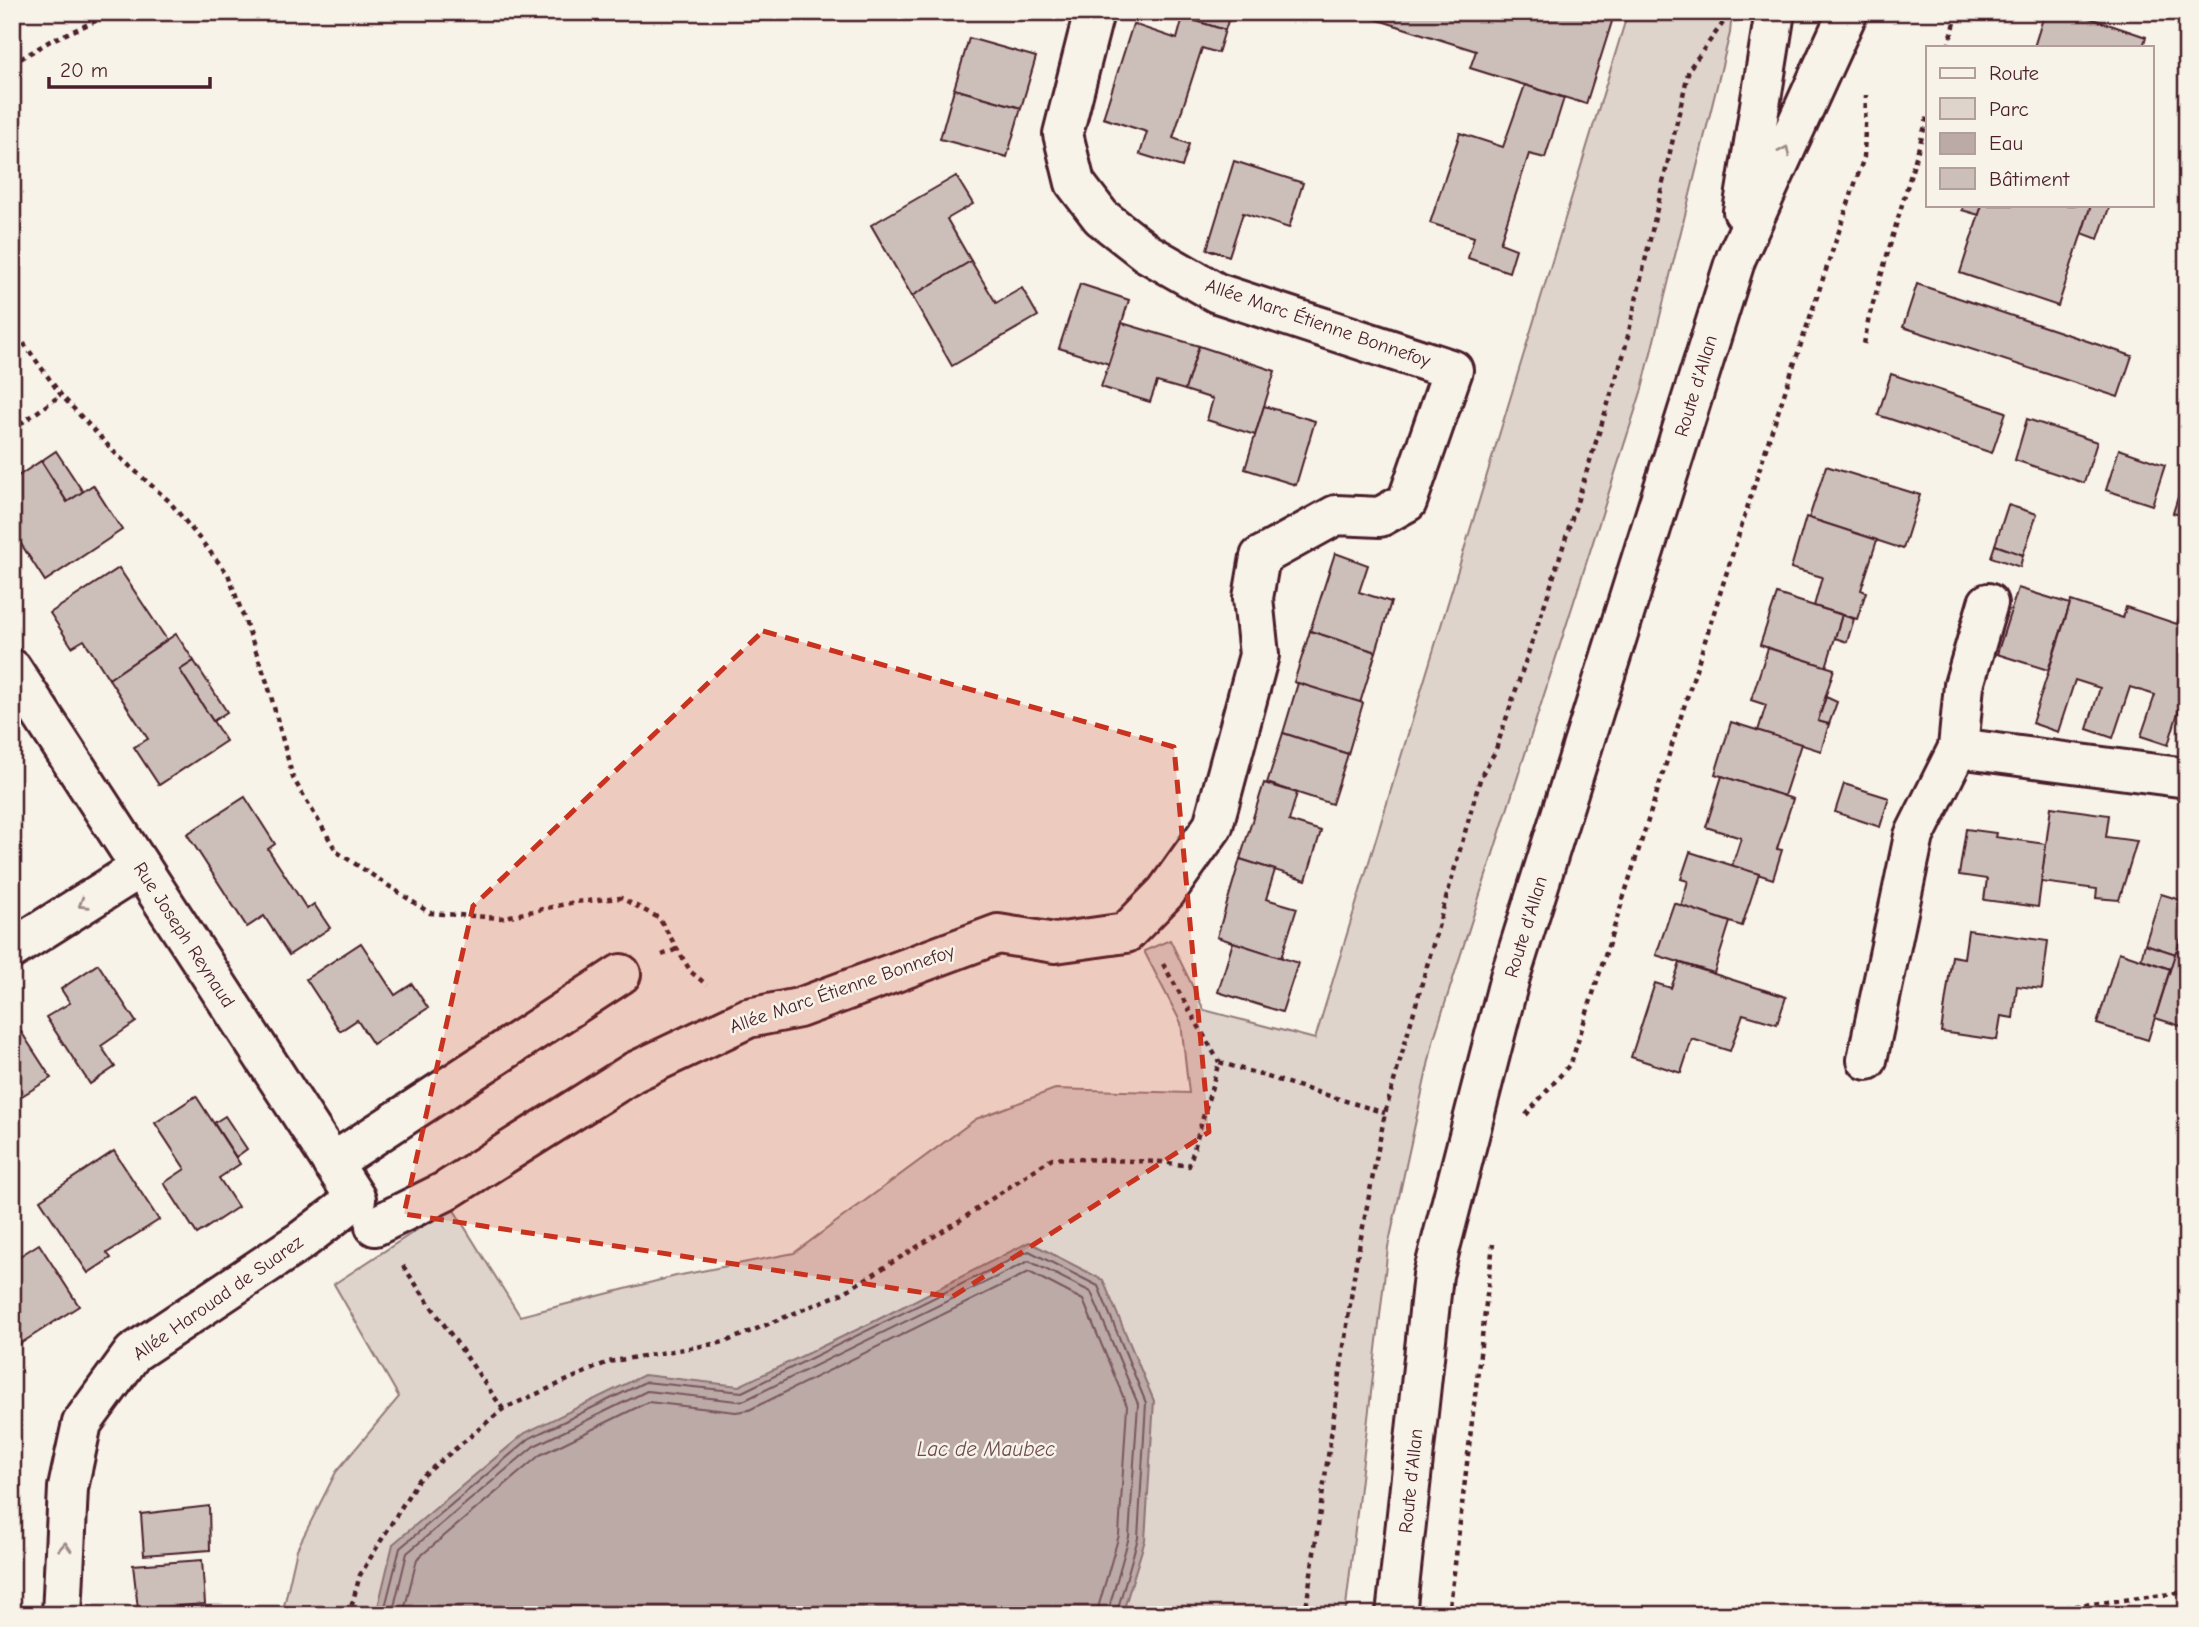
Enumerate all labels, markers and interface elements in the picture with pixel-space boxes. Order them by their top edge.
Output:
scale bar [49,46,210,90]
legend [1926,46,2154,206]
text: 20 m [60,58,108,82]
text: Route [1989,61,2039,85]
text: Parc [1989,97,2029,121]
text: Eau [1989,131,2023,155]
one-way arrow [1777,146,1791,158]
text: Bâtiment [1989,167,2070,191]
street label: Allée Marc Étienne Bonnefoy [1203,274,1434,372]
street label: Route d'Allan [1670,333,1722,439]
street label: Rue Joseph Reynaud [129,858,239,1012]
street label: Route d'Allan [1500,874,1552,980]
one-way arrow [77,896,90,909]
street label: Allée Marc Étienne Bonnefoy [727,940,958,1038]
street label: Allée Harouad de Suarez [129,1231,307,1365]
street label: Route d'Allan [1395,1428,1427,1534]
water label: Lac de Maubec [917,1437,1055,1461]
one-way arrow [57,1541,72,1552]

